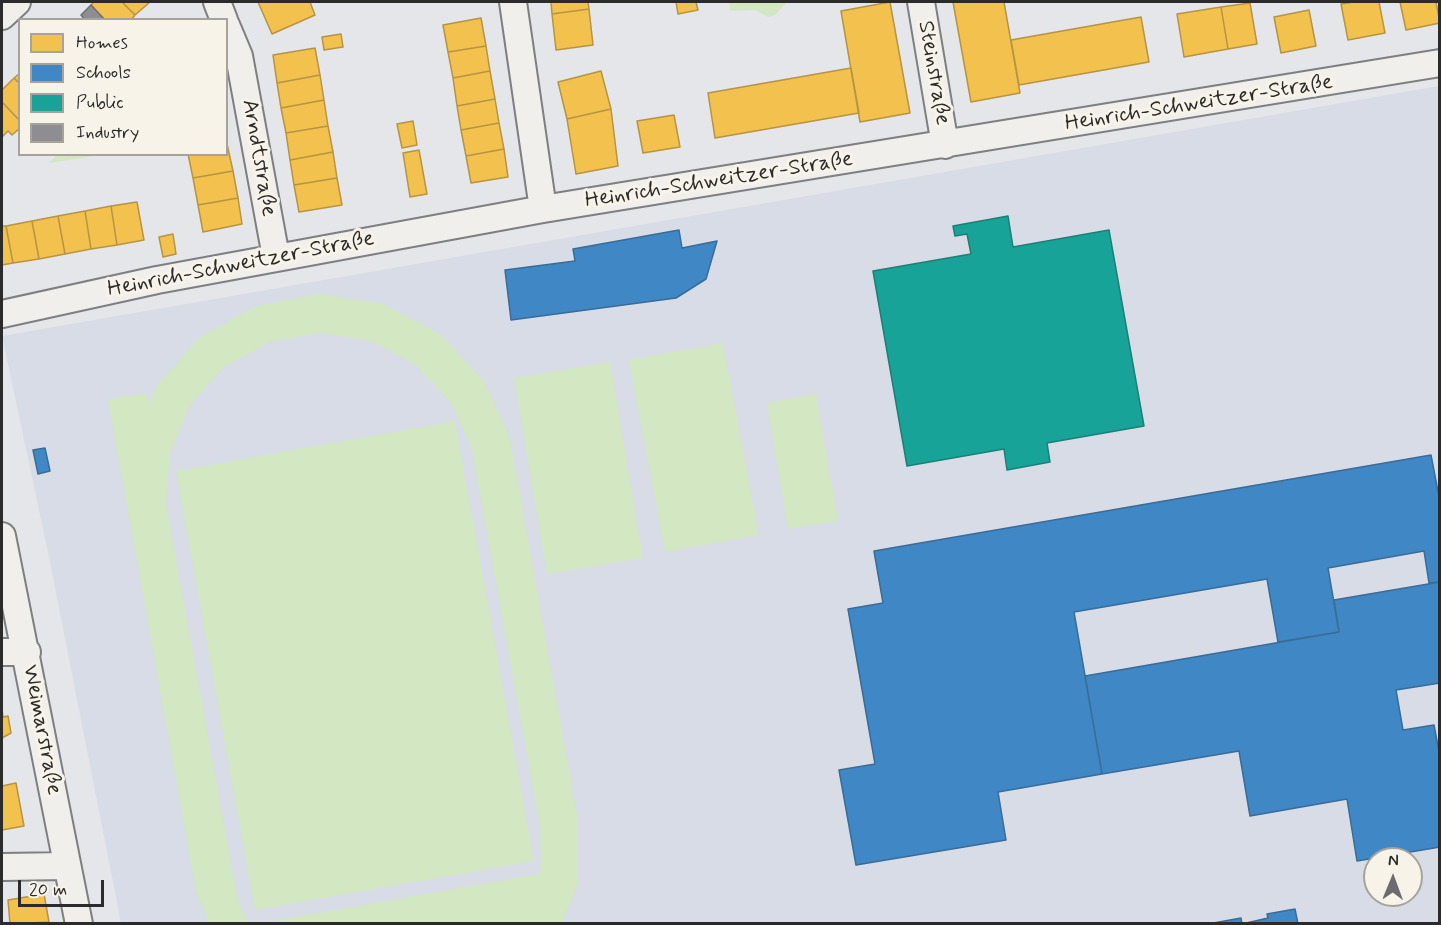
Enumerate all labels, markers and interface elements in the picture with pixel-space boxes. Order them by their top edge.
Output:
legend [18,18,228,156]
street label: Steinstraße [911,19,955,127]
text: Homes [76,31,128,55]
text: Schools [76,61,131,85]
street label: Heinrich-Schweitzer-Straße [1063,70,1335,138]
text: Public [76,91,124,115]
street label: Arndtstraße [235,97,281,219]
text: Industry [76,121,139,145]
street label: Heinrich-Schweitzer-Straße [583,147,855,215]
street label: Heinrich-Schweitzer-Straße [105,226,377,304]
street label: Weimarstraße [15,663,67,797]
north arrow [1363,847,1423,907]
text: N [1388,850,1399,871]
scale bar [21,868,106,906]
text: 20 m [29,878,67,902]

